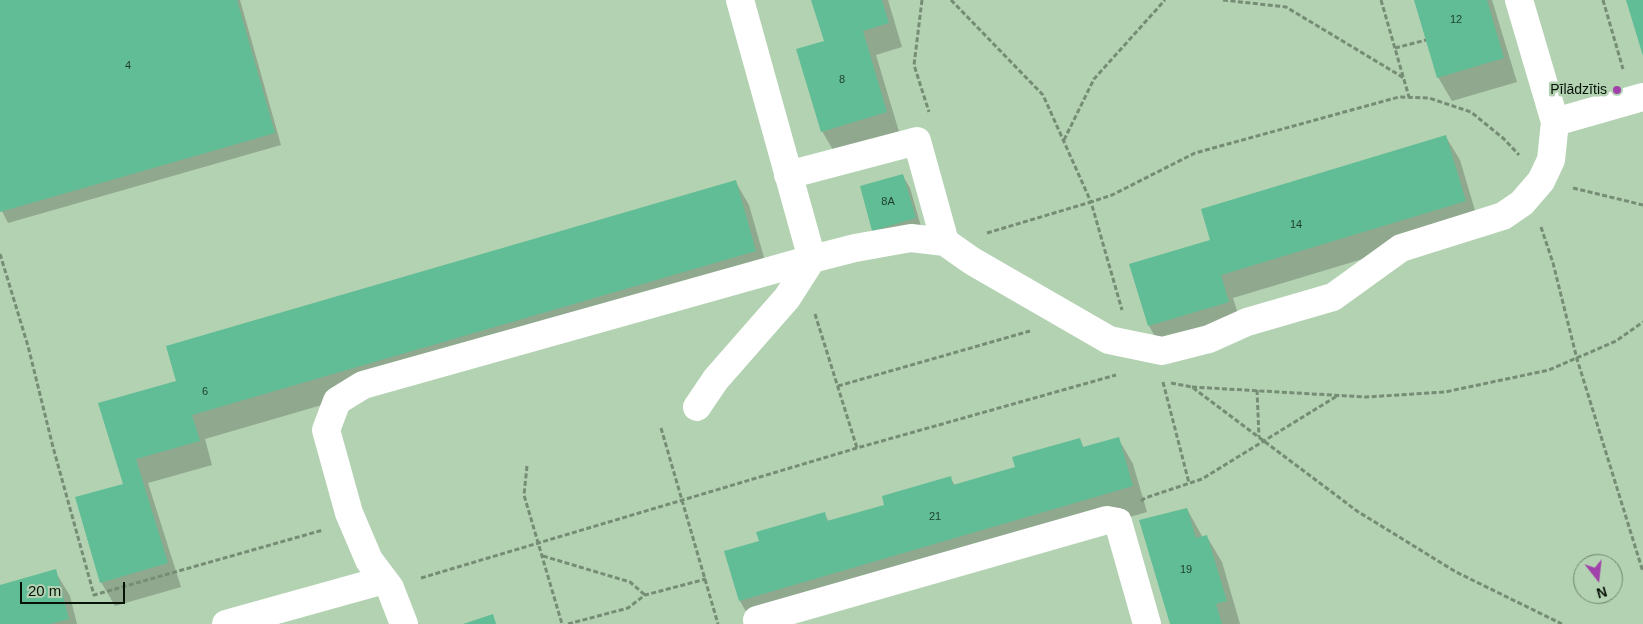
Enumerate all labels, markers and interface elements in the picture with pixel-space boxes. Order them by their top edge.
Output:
house number: 12 [1450,13,1462,27]
house number: 4 [125,59,131,73]
house number: 8 [839,73,845,87]
place label: Pīlādzītis [1550,82,1607,98]
marker: Pīlādzītis [1611,84,1623,96]
house number: 8A [881,195,895,209]
house number: 14 [1290,218,1302,232]
house number: 6 [202,385,208,399]
house number: 21 [929,510,941,524]
north arrow [1573,554,1623,604]
house number: 19 [1180,563,1192,577]
scale bar [22,572,128,604]
text: 20 m [28,582,61,599]
text: N [1595,583,1609,602]

